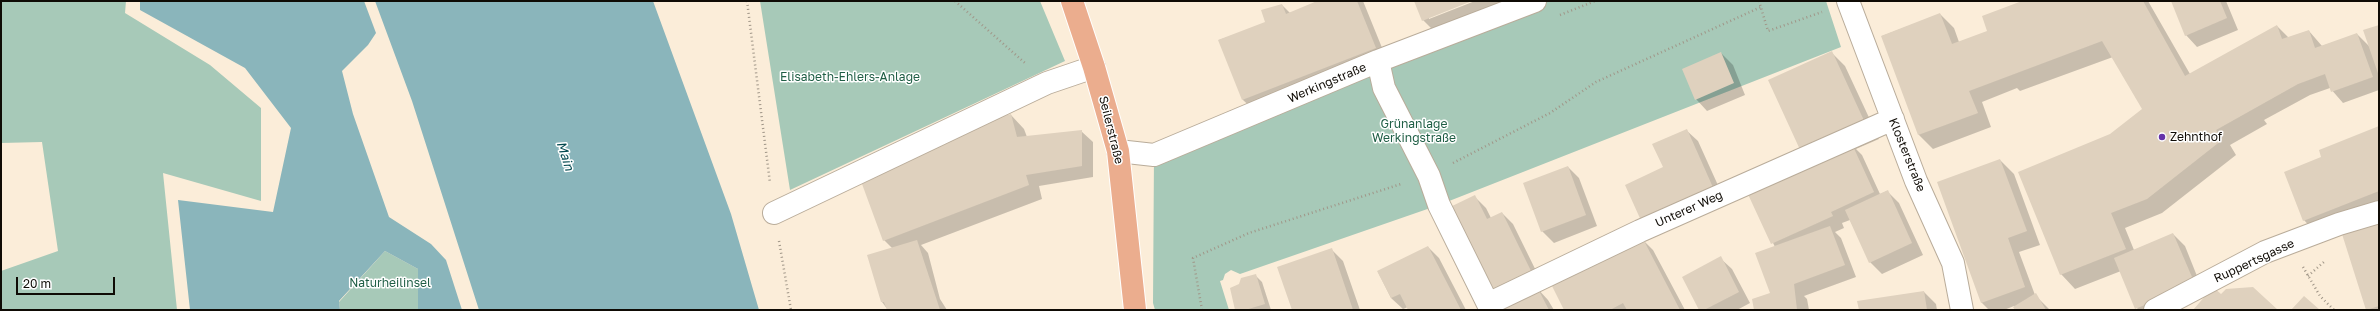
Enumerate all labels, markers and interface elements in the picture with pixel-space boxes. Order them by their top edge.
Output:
street label: Werkingstraße [1286,60,1368,106]
park label: Elisabeth-Ehlers-Anlage [780,70,920,84]
street label: Seilerstraße [1096,94,1126,166]
street label: Klosterstraße [1886,116,1928,194]
park label: Grünanlage Werkingstraße [1372,117,1456,145]
place label: Zehnthof [2170,130,2222,144]
marker: Zehnthof [2157,132,2167,142]
water label: Main [553,139,577,173]
street label: Unterer Weg [1653,188,1725,230]
street label: Ruppertsgasse [2212,236,2296,286]
scale bar [18,269,117,295]
text: 20 m [23,276,51,291]
park label: Naturheilinsel [349,276,431,290]

